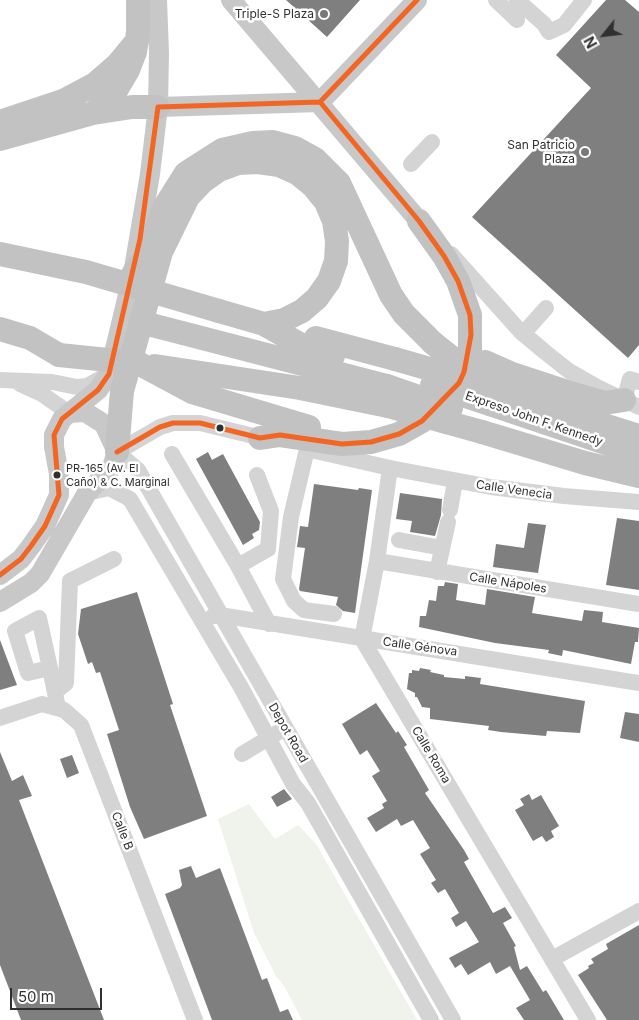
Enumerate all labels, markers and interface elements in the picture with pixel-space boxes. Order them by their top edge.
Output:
place label: Triple-S Plaza [235,7,314,21]
marker: Triple-S Plaza [318,8,330,20]
north arrow [579,10,629,60]
text: N [580,34,600,51]
place label: San Patricio Plaza [507,138,575,166]
marker: San Patricio Plaza [579,146,591,158]
street label: Expreso John F. Kennedy [463,389,605,449]
unlabelled marker [215,423,225,433]
place label: PR-165 (Av. El Caño) & C. Marginal [66,462,170,488]
marker: PR-165 (Av. El Caño) & C. Marginal [52,470,62,480]
street label: Calle Venecia [475,478,553,502]
street label: Calle Nápoles [468,570,548,596]
street label: Calle Génova [382,635,458,659]
street label: Depot Road [265,701,311,765]
street label: Calle Roma [408,724,454,786]
street label: Calle B [108,810,136,852]
scale bar [12,978,105,1010]
text: 50 m [18,987,54,1006]

